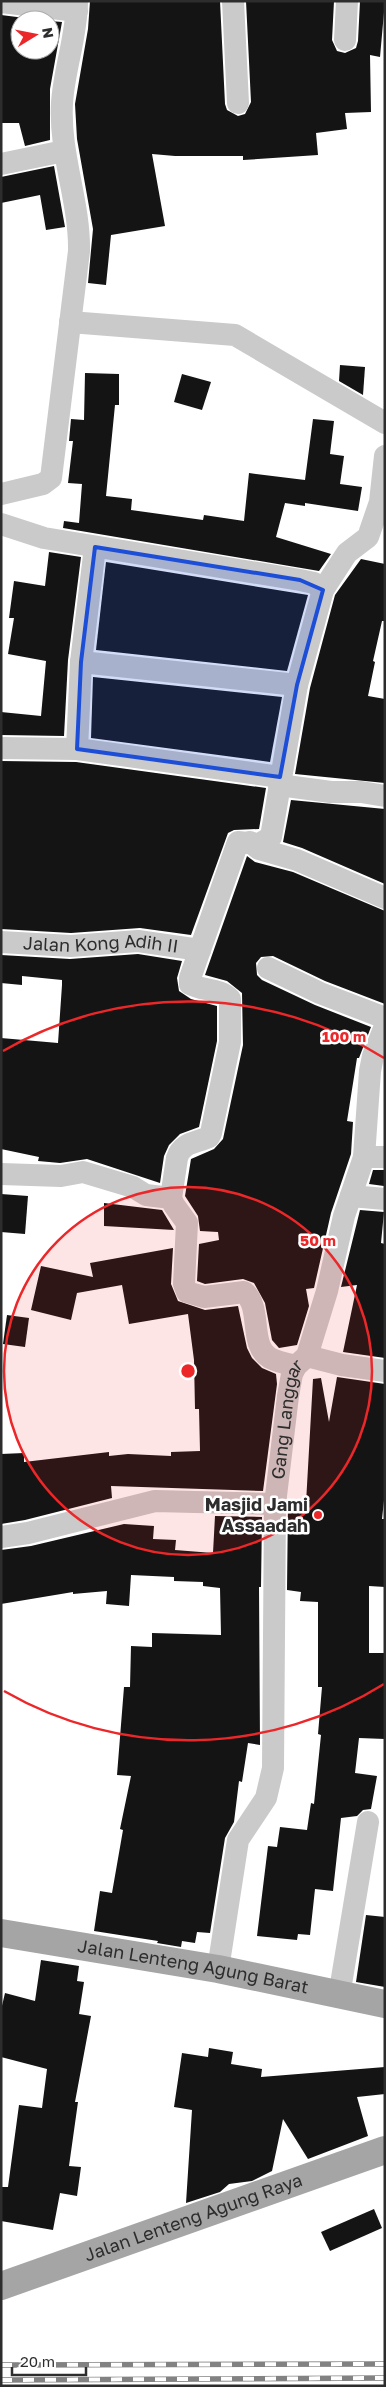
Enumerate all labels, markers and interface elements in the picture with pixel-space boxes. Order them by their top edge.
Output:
north arrow [10,10,60,60]
text: N [39,26,58,39]
street label: Jalan Kong Adih II [22,929,180,957]
text: 100 m [322,1027,366,1045]
text: 50 m [300,1231,336,1249]
street label: Gang Langgar [266,1354,307,1481]
centre of rings [179,1362,197,1380]
place label: Masjid Jami Assaadah [205,1493,308,1536]
marker: Masjid Jami Assaadah [312,1509,324,1521]
street label: Jalan Lenteng Agung Barat [76,1934,311,1998]
street label: Jalan Lenteng Agung Raya [81,2168,305,2266]
scale bar [12,2344,86,2376]
text: 20 m [20,2352,55,2370]

